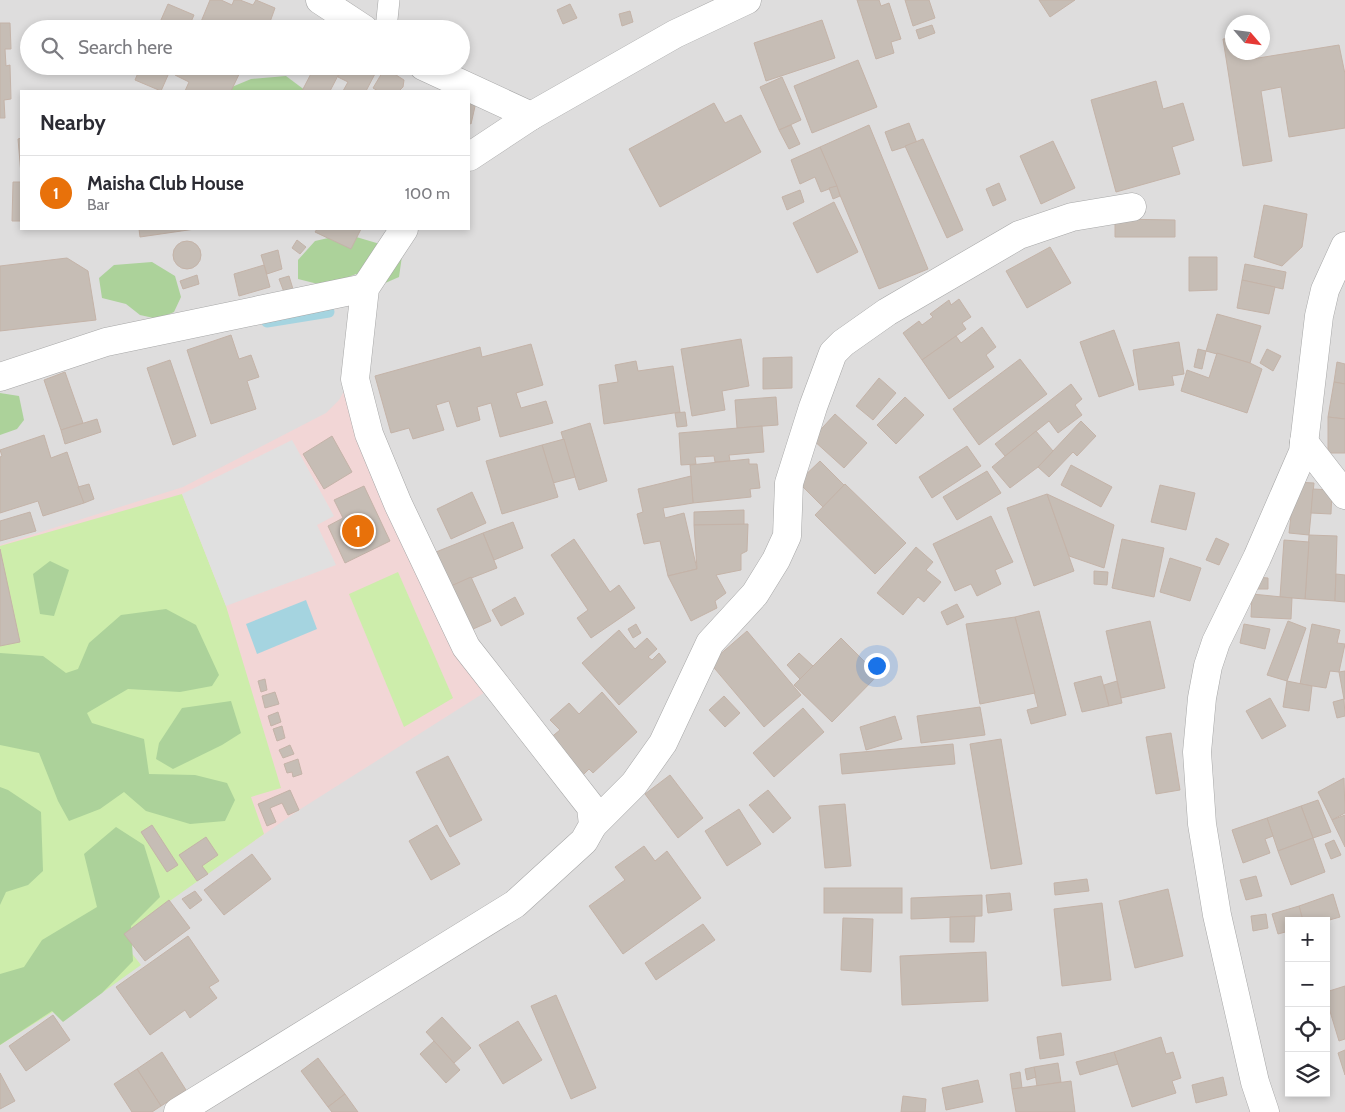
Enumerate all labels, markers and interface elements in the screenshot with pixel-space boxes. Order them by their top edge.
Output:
north arrow [1225,15,1270,60]
search box [20,20,470,75]
icon: search [38,34,66,62]
text: Search here [78,36,172,59]
text: Nearby [40,110,106,135]
text: Maisha Club House [87,172,244,195]
text: 1 [53,184,59,203]
text: 100 m [405,184,450,203]
text: Bar [87,195,109,214]
pin: 1 [342,512,374,550]
your location [864,653,890,679]
map controls [1285,917,1330,1097]
button: + [1285,917,1330,962]
button: − [1285,962,1330,1007]
button: locate [1285,1007,1330,1052]
button: layers [1285,1052,1330,1097]

